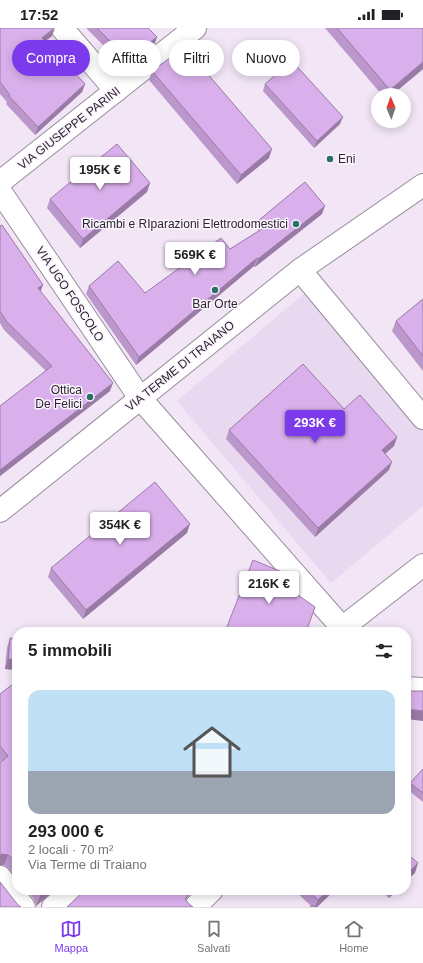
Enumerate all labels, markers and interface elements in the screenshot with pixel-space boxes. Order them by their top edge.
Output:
text: 17:52 [20,6,58,23]
chip: Compra [12,40,90,76]
chip: Affitta [98,40,161,76]
chip: Filtri [169,40,224,76]
chip: Nuovo [232,40,300,76]
street label: VIA GIUSEPPE PARINI [15,84,123,172]
north arrow [371,88,411,128]
map controls [371,88,411,128]
place label: Eni [338,152,355,166]
marker: Eni [325,154,335,164]
pin: 195K € [67,157,133,191]
text: 195K € [79,162,121,177]
place label: Ricambi e RIparazioni Elettrodomestici [82,217,288,231]
marker: Ricambi e RIparazioni Elettrodomestici [291,219,301,229]
pin: 569K € [162,242,228,276]
street label: VIA UGO FOSCOLO [33,244,107,344]
text: 569K € [174,247,216,262]
marker: Bar Orte [210,285,220,295]
place label: Bar Orte [192,297,238,311]
street label: VIA TERME DI TRAIANO [123,318,237,414]
place label: Ottica De Felici [35,383,82,411]
marker: Ottica De Felici [85,392,95,402]
pin: 293K € [282,410,348,444]
text: 293K € [294,415,336,430]
pin: 354K € [87,512,153,546]
text: 354K € [99,517,141,532]
pin: 216K € [236,571,302,605]
text: 216K € [248,576,290,591]
icon: filters [373,640,395,662]
text: 5 immobili [28,641,112,660]
icon: home [176,716,248,788]
text: 293 000 € [28,822,104,841]
text: 2 locali · 70 m² [28,842,113,857]
text: Via Terme di Traiano [28,857,147,872]
tab: Mappa [54,918,88,954]
tab: Salvati [197,918,230,954]
tab: Home [339,918,368,954]

